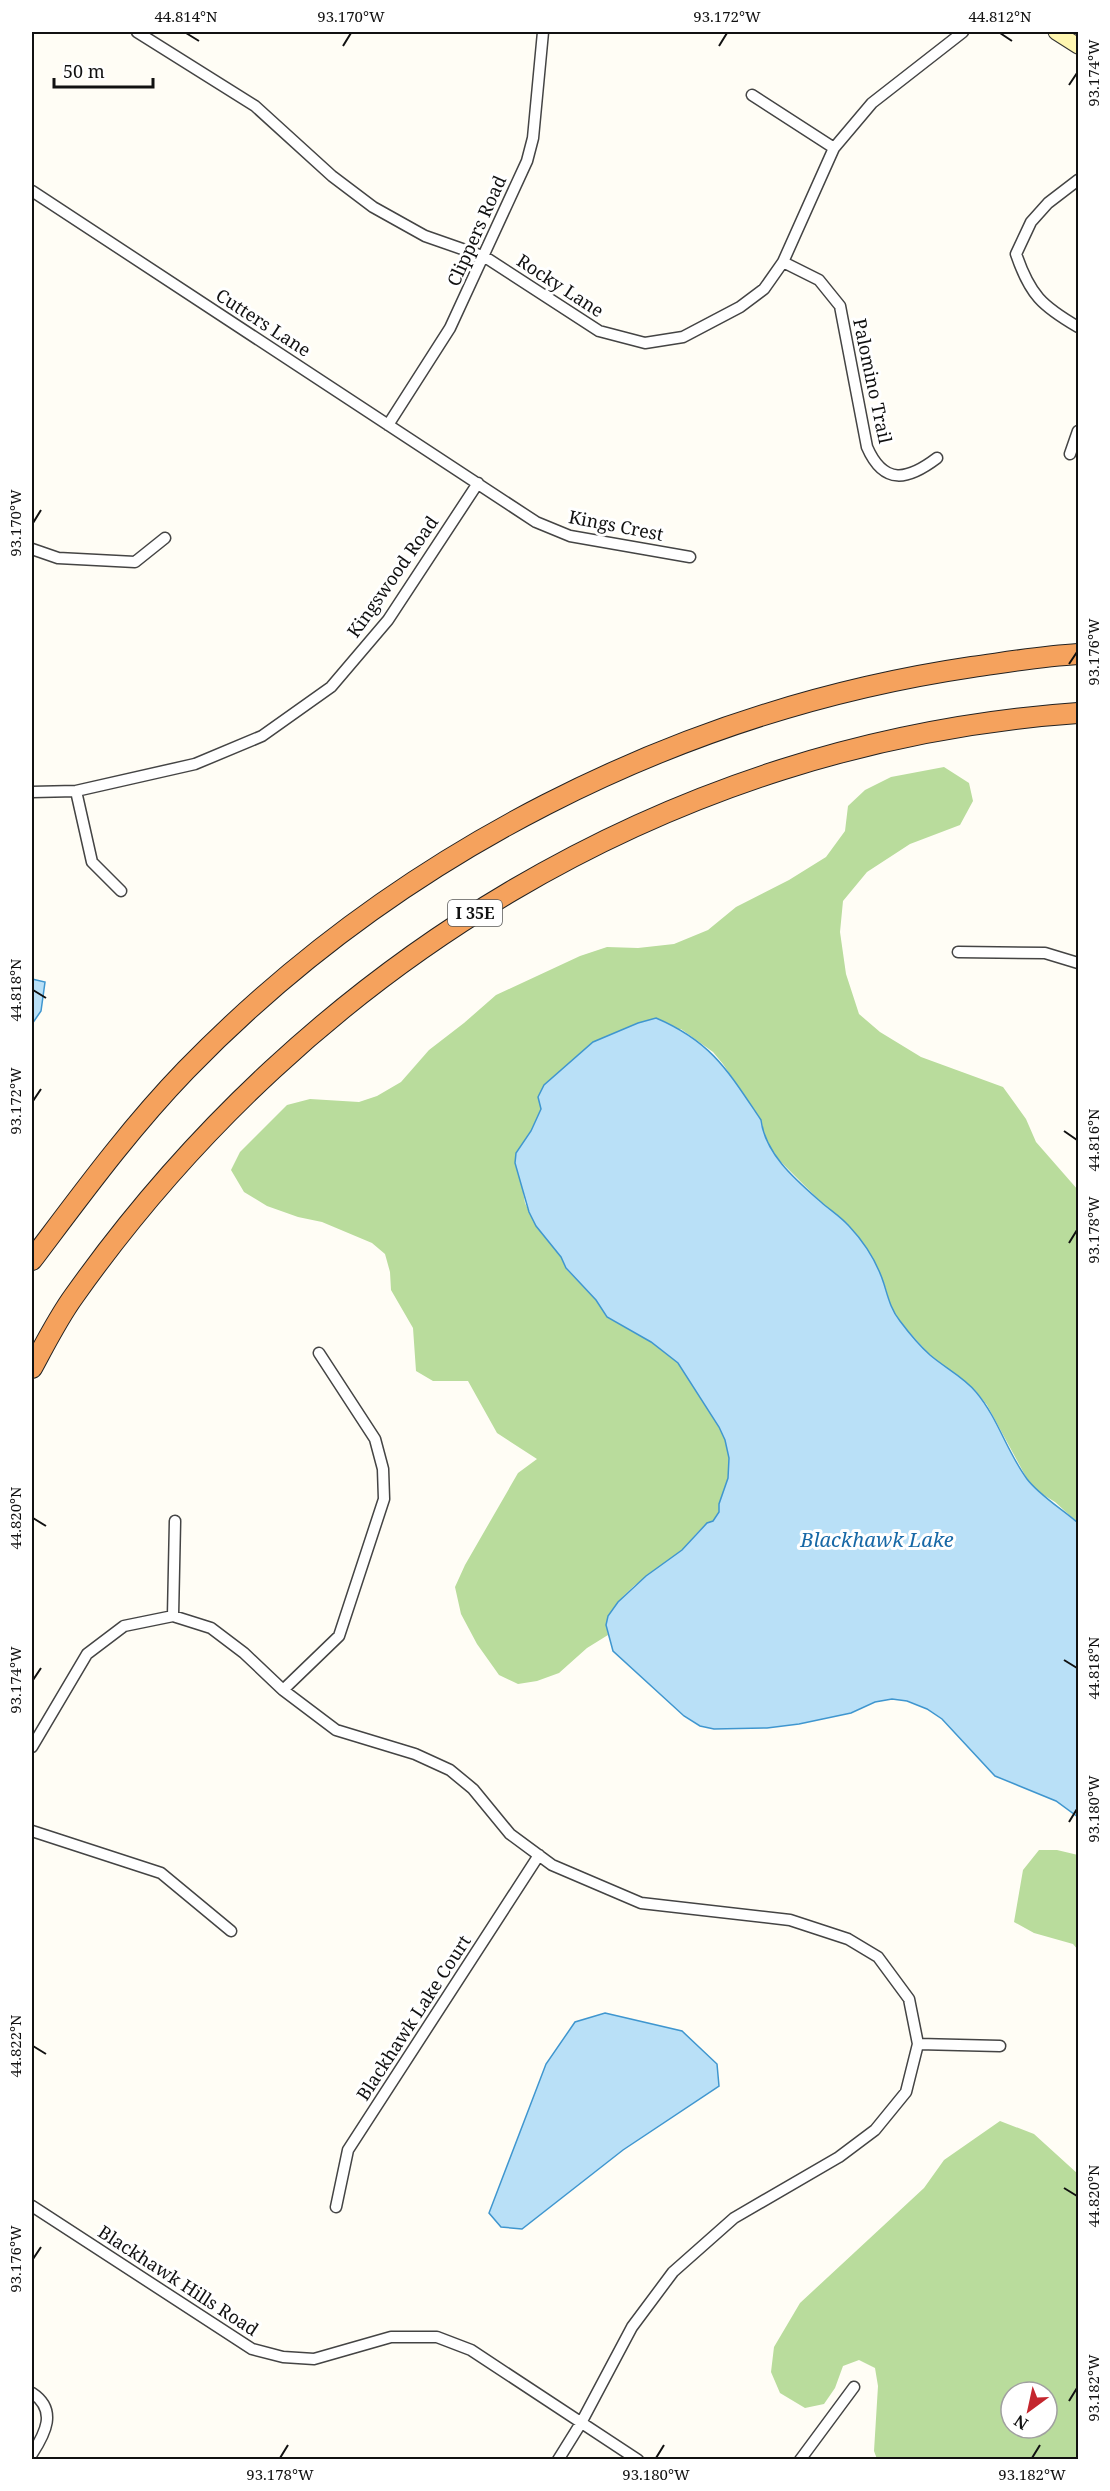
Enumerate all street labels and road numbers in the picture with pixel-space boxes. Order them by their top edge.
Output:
street label: Clippers Road [441,171,511,290]
street label: Rocky Lane [512,248,609,322]
street label: Cutters Lane [211,283,316,362]
street label: Palomino Trail [848,316,898,446]
street label: Kings Crest [567,504,666,546]
street label: Kingswood Road [341,511,443,642]
road number: I 35E [448,900,502,926]
street label: Blackhawk Lake Court [351,1930,476,2105]
street label: Blackhawk Hills Road [94,2219,263,2341]

